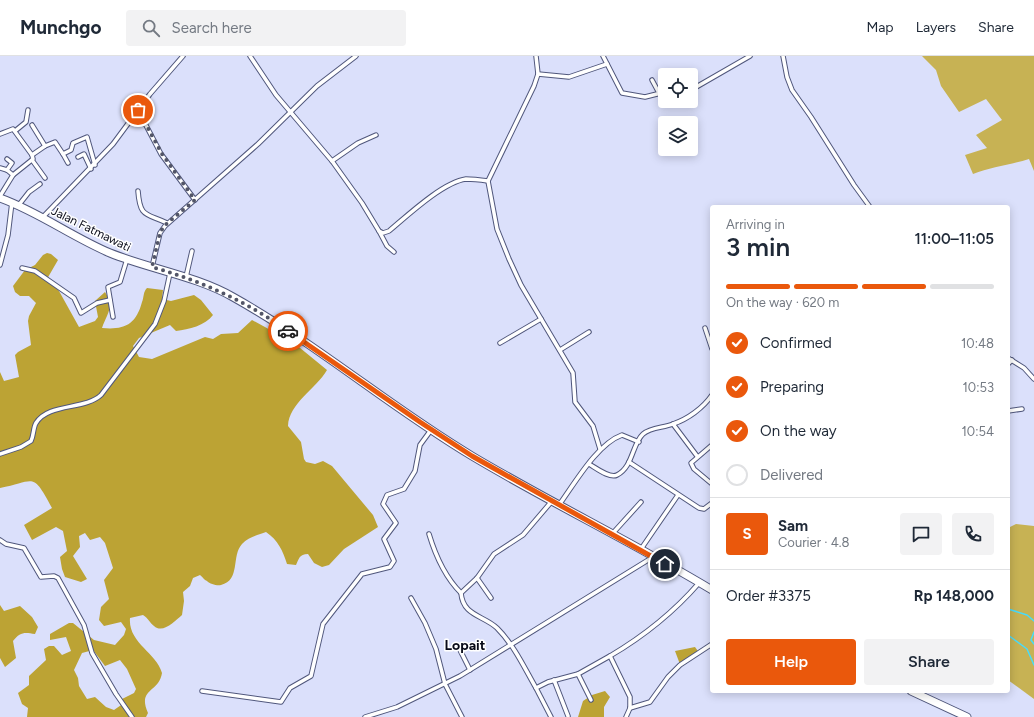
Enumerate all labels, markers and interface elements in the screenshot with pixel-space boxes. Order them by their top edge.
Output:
search box [126,10,406,46]
text: Munchgo [20,16,102,39]
icon: search [140,17,162,39]
text: Search here [172,19,252,37]
text: Map [866,19,894,36]
text: Layers [916,19,956,36]
text: Share [978,19,1014,36]
map controls [658,68,698,156]
button: locate [658,68,698,108]
pin [121,93,155,127]
icon: bag [127,99,149,121]
button: layers [658,116,698,156]
street label: Jalan Fatmawati [49,204,133,254]
text: Arriving in [726,217,785,232]
text: 11:00–11:05 [914,230,994,248]
text: 3 min [726,231,790,263]
text: On the way · 620 m [726,295,839,310]
courier [268,311,308,351]
icon: car [277,320,299,342]
icon: check [726,332,748,354]
text: Confirmed [760,334,832,352]
text: 10:48 [961,336,994,351]
icon: check [726,376,748,398]
text: Preparing [760,378,824,396]
text: 10:53 [962,380,994,395]
icon: check [726,420,748,442]
text: On the way [760,422,837,440]
text: 10:54 [961,424,994,439]
text: Delivered [760,466,823,484]
button: chat [900,513,942,555]
button: phone [952,513,994,555]
text: Sam [778,517,808,535]
text: S [742,525,752,543]
text: Courier · 4.8 [778,535,850,550]
pin [648,547,682,581]
icon: home [654,553,676,575]
text: Order #3375 [726,587,811,605]
text: Rp 148,000 [914,587,994,605]
district label: Lopait [445,637,486,654]
button: Help [726,639,856,685]
button: Share [864,639,994,685]

